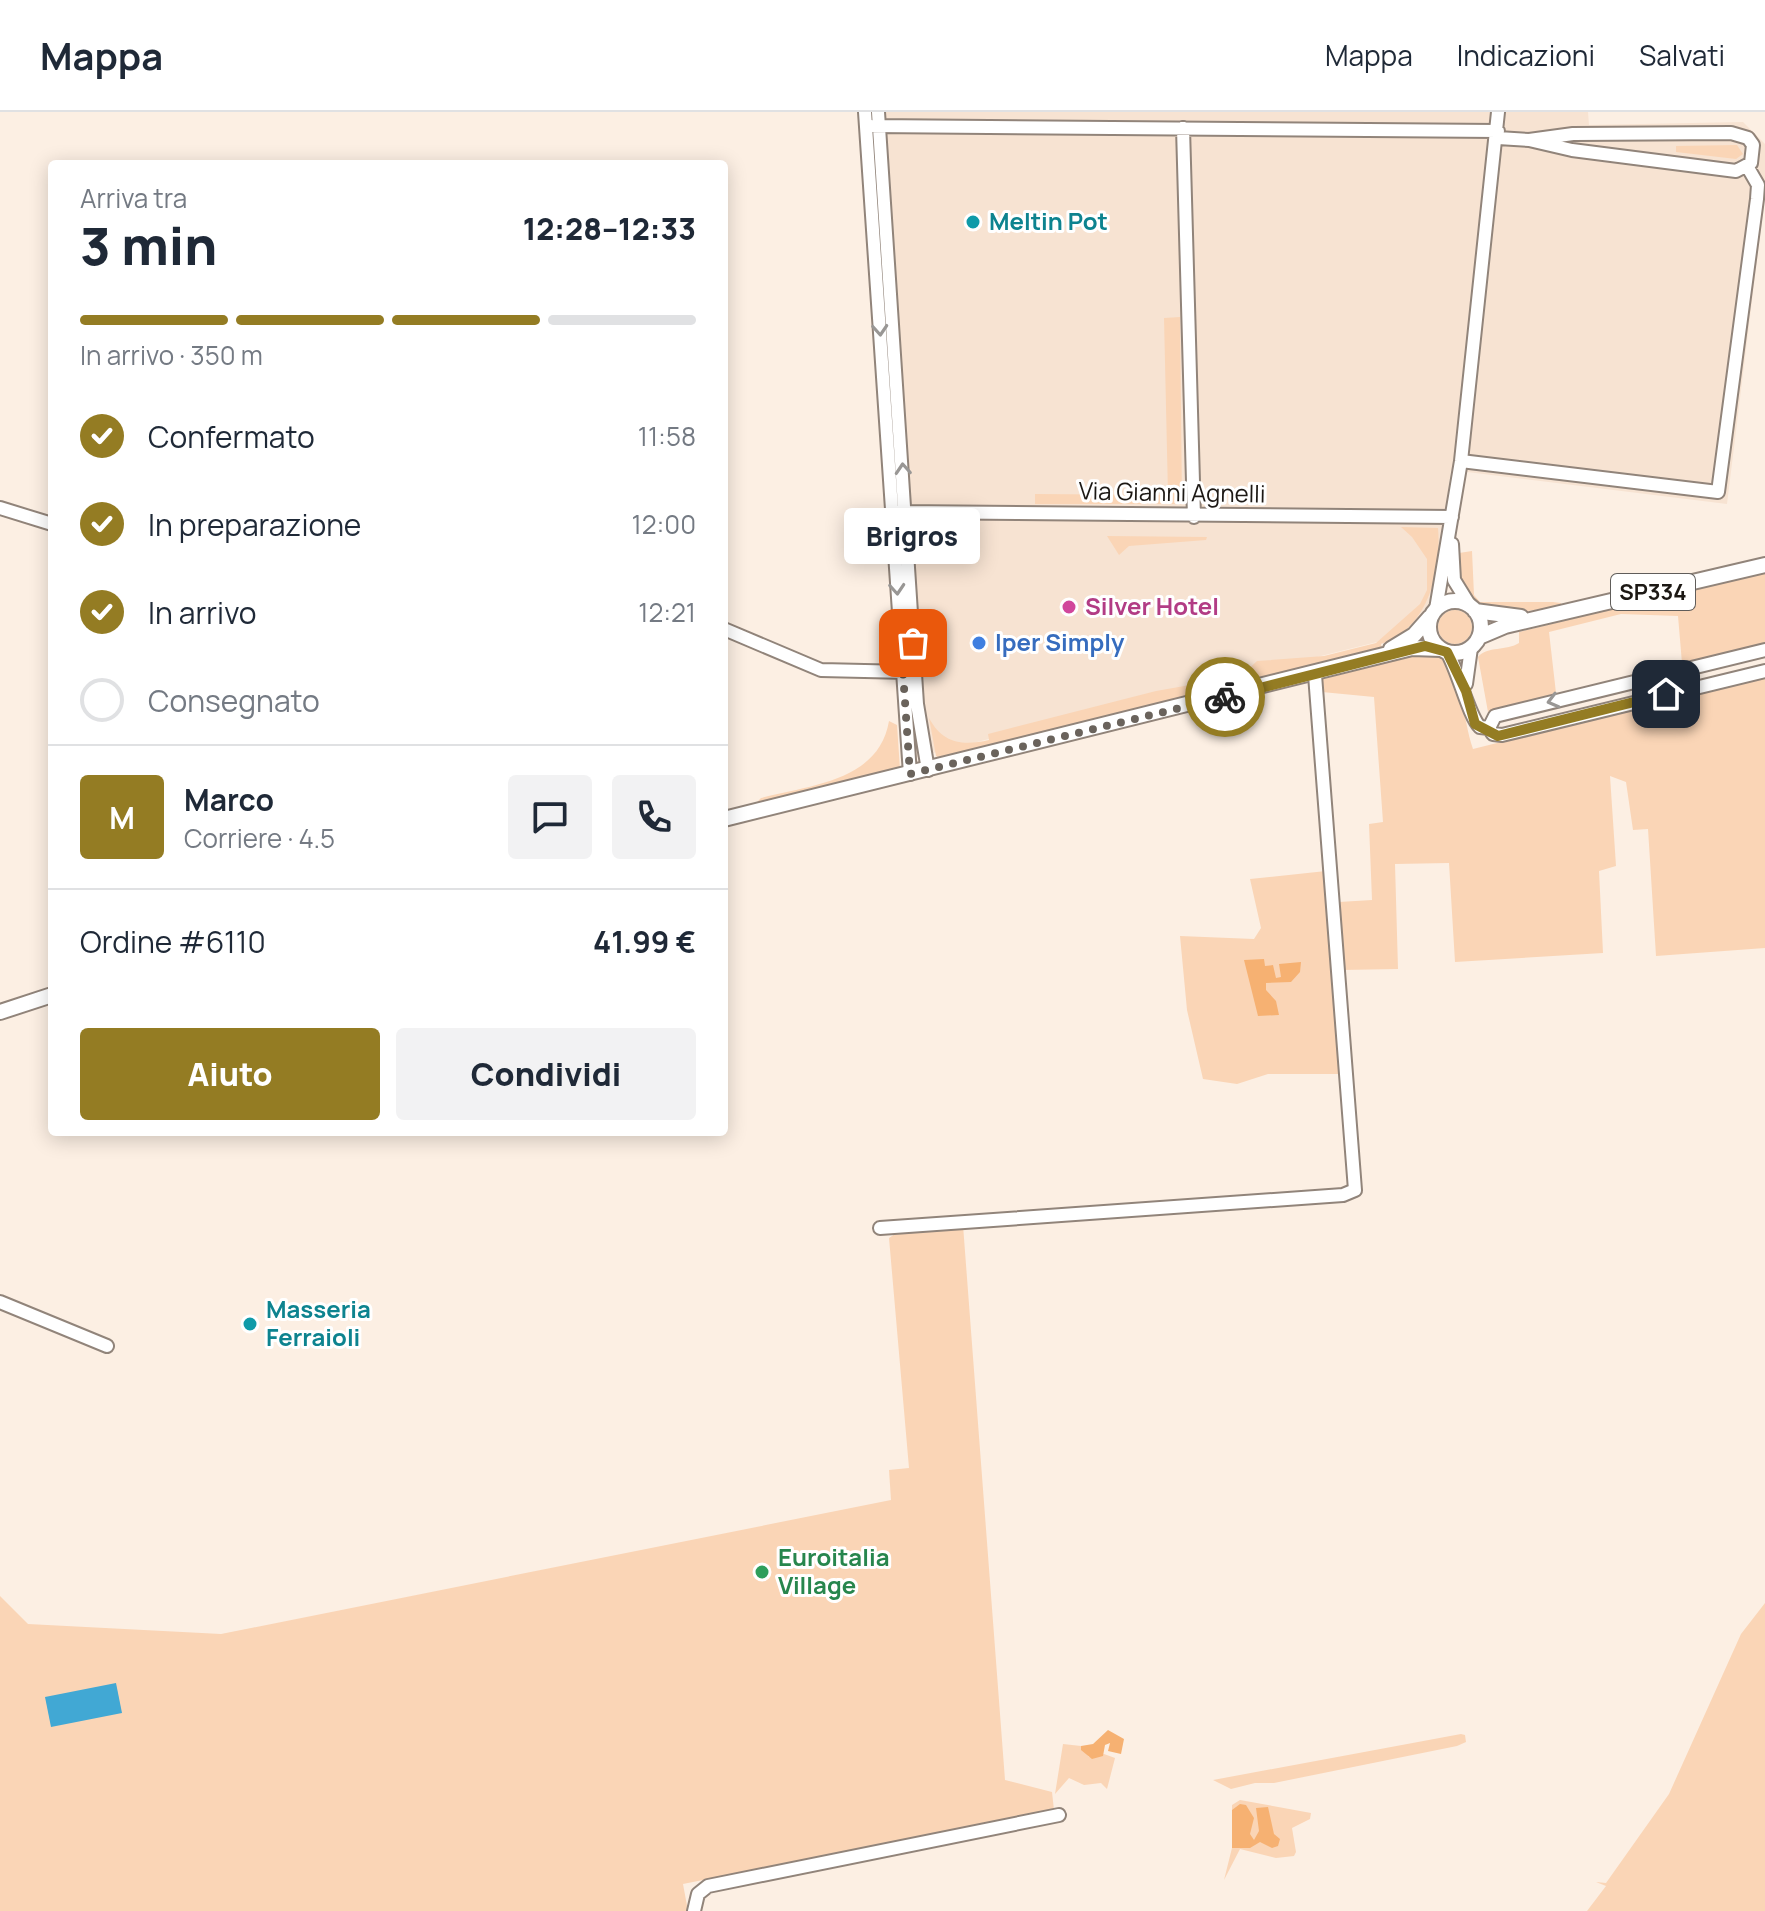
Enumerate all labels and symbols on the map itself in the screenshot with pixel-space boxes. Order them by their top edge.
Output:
place label: Meltin Pot [989,204,1108,237]
marker: Meltin Pot [964,213,982,231]
one-way arrow [871,323,888,336]
one-way arrow [894,462,911,475]
street label: Via Gianni Agnelli [1078,473,1266,510]
callout: Brigros [845,507,981,563]
road number: SP334 [1611,574,1695,610]
one-way arrow [888,583,905,596]
place label: Silver Hotel [1085,589,1219,622]
marker: Silver Hotel [1060,598,1078,616]
pin [879,609,947,677]
place label: Iper Simply [995,625,1125,658]
marker: Iper Simply [970,634,988,652]
courier [1185,657,1265,737]
pin [1632,660,1700,728]
one-way arrow [1547,692,1560,709]
place label: Masseria Ferraioli [266,1292,371,1353]
marker: Masseria Ferraioli [241,1315,259,1333]
place label: Euroitalia Village [778,1540,889,1601]
marker: Euroitalia Village [753,1563,771,1581]

